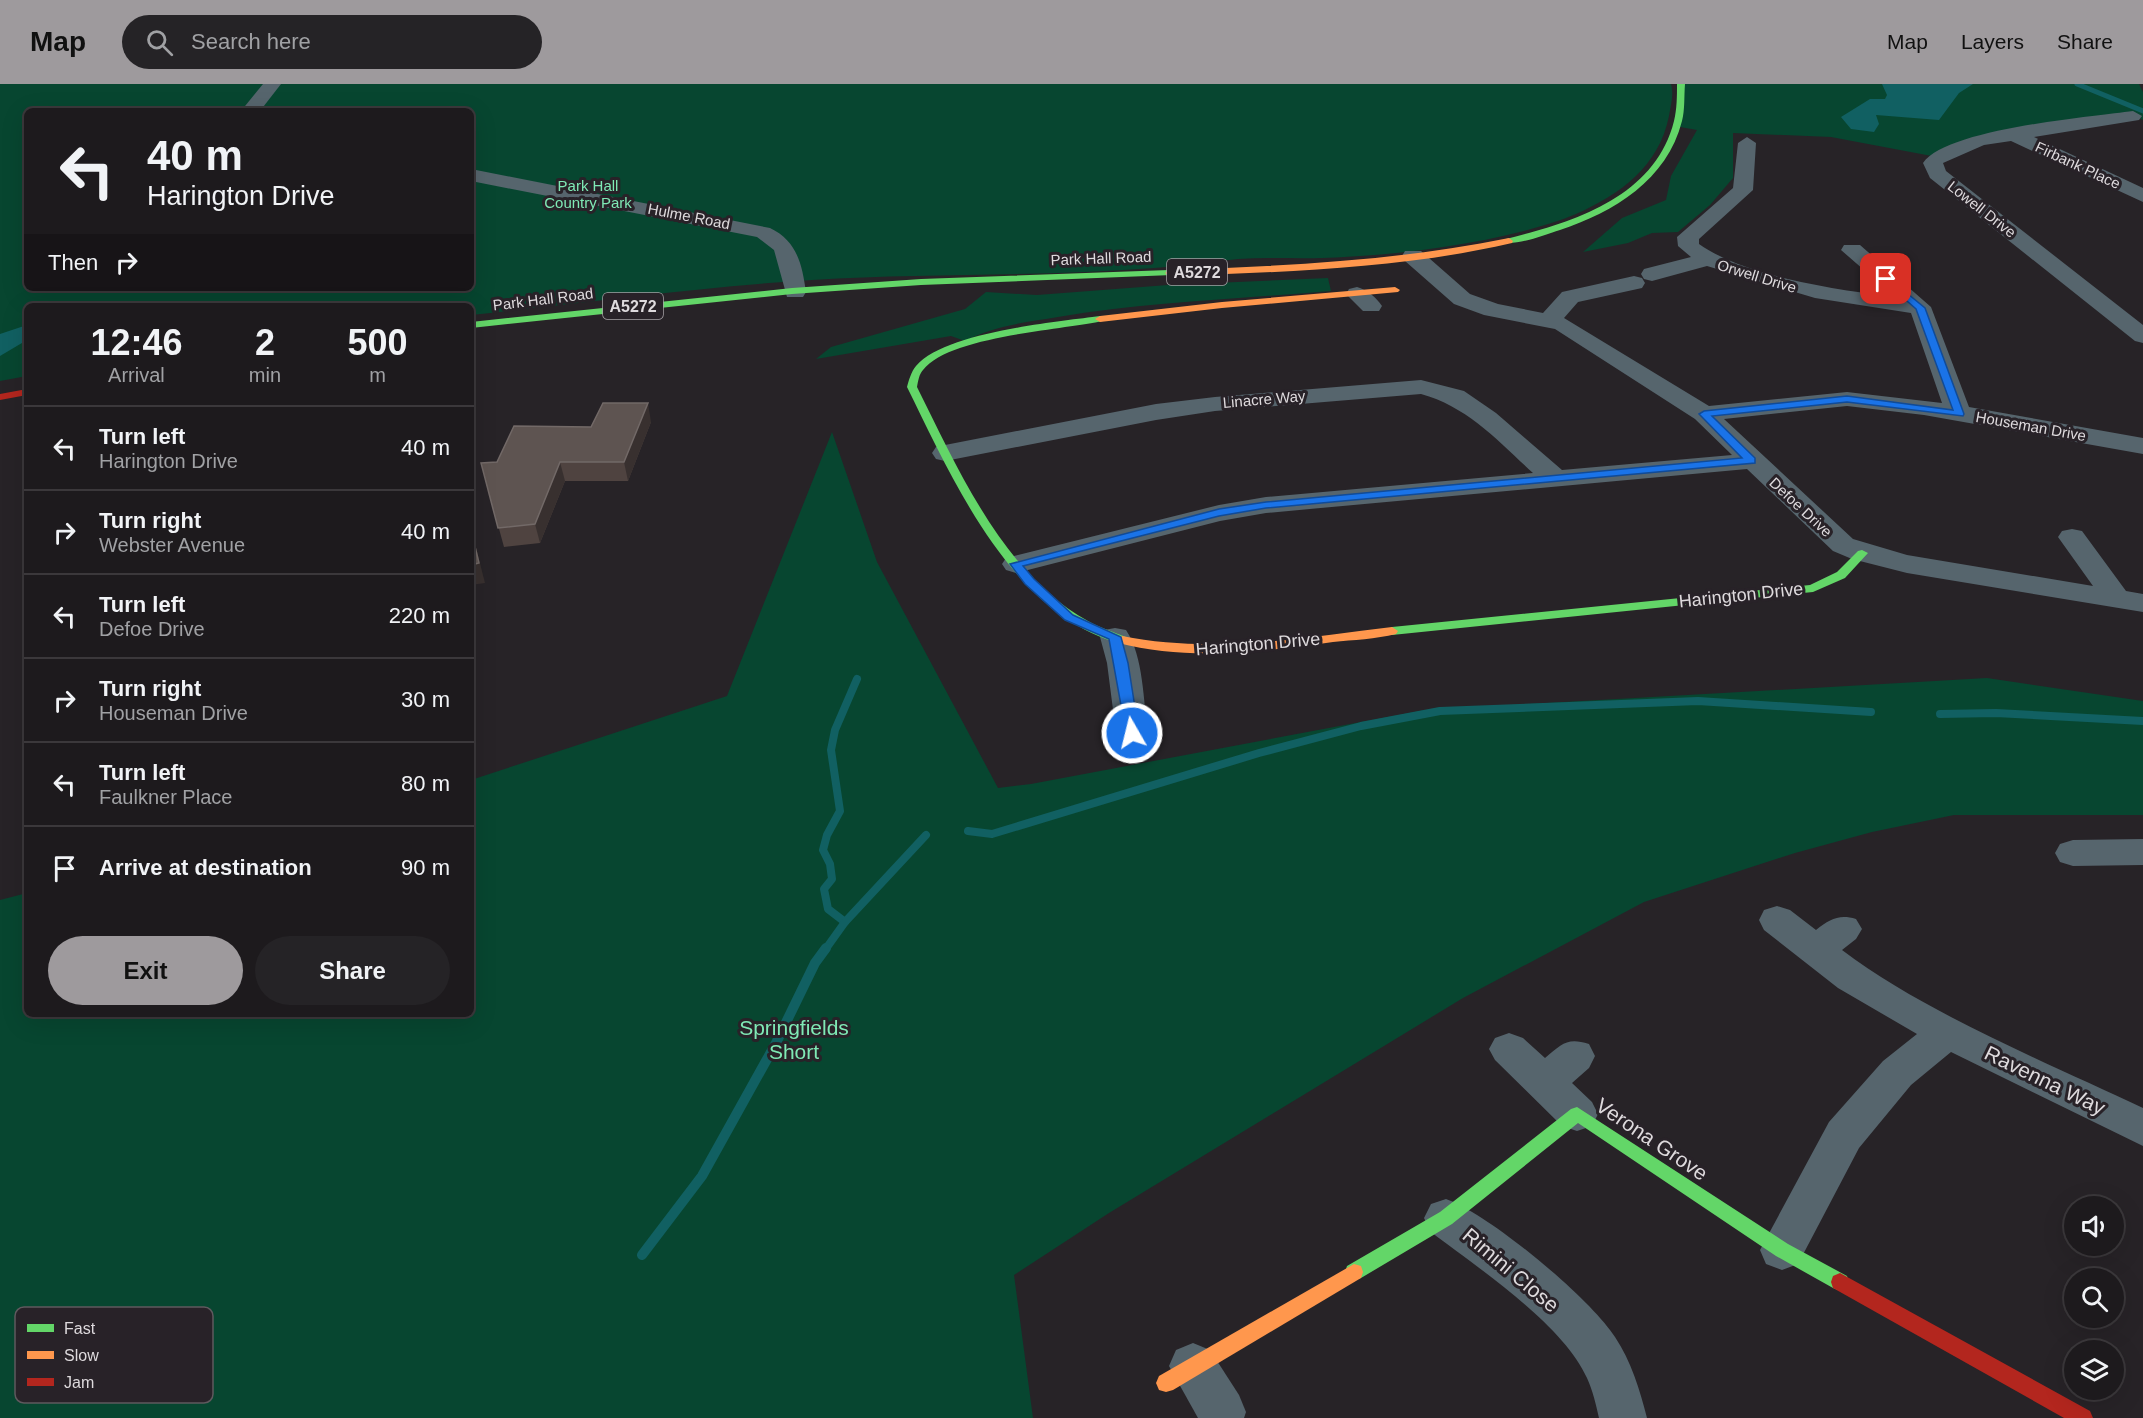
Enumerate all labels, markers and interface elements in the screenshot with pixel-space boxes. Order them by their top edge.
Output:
search box [122,15,542,69]
text: Map [30,26,86,57]
icon: search [143,26,176,59]
text: Search here [191,29,311,54]
text: Map [1887,30,1928,53]
text: Layers [1961,30,2024,53]
text: Share [2057,30,2113,53]
icon: left [48,132,126,210]
text: 40 m [147,132,243,179]
street label: Firbank Place [2033,138,2123,192]
park label: Park Hall Country Park [544,177,632,211]
street label: Lowell Drive [1945,177,2019,241]
text: Harington Drive [147,181,335,211]
street label: Hulme Road [646,200,732,232]
icon: right [110,246,143,279]
street label: Park Hall Road [1050,248,1152,268]
text: Then [48,250,98,275]
pin [1860,253,1911,304]
street label: Orwell Drive [1715,256,1799,296]
road number: A5272 [1167,259,1227,285]
icon: arrive [1869,262,1902,295]
street label: Park Hall Road [492,284,594,314]
road number: A5272 [603,293,663,319]
text: 12:46 [90,322,182,363]
text: 2 [255,322,275,363]
text: 500 [347,322,408,363]
text: Arrival [108,364,165,386]
text: min [249,364,281,386]
text: m [369,364,386,386]
street label: Linacre Way [1222,387,1306,411]
street label: Houseman Drive [1975,408,2087,444]
text: Turn left [99,424,185,449]
icon: left [48,432,81,465]
text: 40 m [401,435,450,460]
text: Harington Drive [99,450,238,472]
street label: Defoe Drive [1766,474,1836,540]
text: Turn right [99,508,201,533]
icon: right [48,516,81,549]
text: 40 m [401,519,450,544]
text: Webster Avenue [99,534,245,556]
street label: Harington Drive [1678,579,1804,611]
text: Turn left [99,592,185,617]
icon: left [48,600,81,633]
text: 220 m [389,603,450,628]
text: Defoe Drive [99,618,205,640]
street label: Harington Drive [1195,629,1321,659]
text: Turn right [99,676,201,701]
icon: right [48,684,81,717]
text: 30 m [401,687,450,712]
position arrow [1100,701,1164,765]
text: Houseman Drive [99,702,248,724]
text: Turn left [99,760,185,785]
icon: left [48,768,81,801]
text: 80 m [401,771,450,796]
text: Faulkner Place [99,786,232,808]
icon: arrive [48,852,81,885]
text: Arrive at destination [99,855,312,880]
text: 90 m [401,855,450,880]
button: Exit [48,936,243,1005]
button: Share [255,936,450,1005]
park label: Springfields Short [739,1016,849,1063]
street label: Ravenna Way [1981,1041,2109,1119]
street label: Verona Grove [1592,1093,1712,1185]
map controls [2064,1196,2124,1400]
button: sound [2064,1196,2124,1256]
street label: Rimini Close [1458,1223,1564,1317]
button: search [2064,1268,2124,1328]
legend [15,1307,213,1403]
text: Fast [64,1320,96,1337]
button: layers [2064,1340,2124,1400]
text: Slow [64,1347,99,1364]
text: Jam [64,1374,94,1391]

